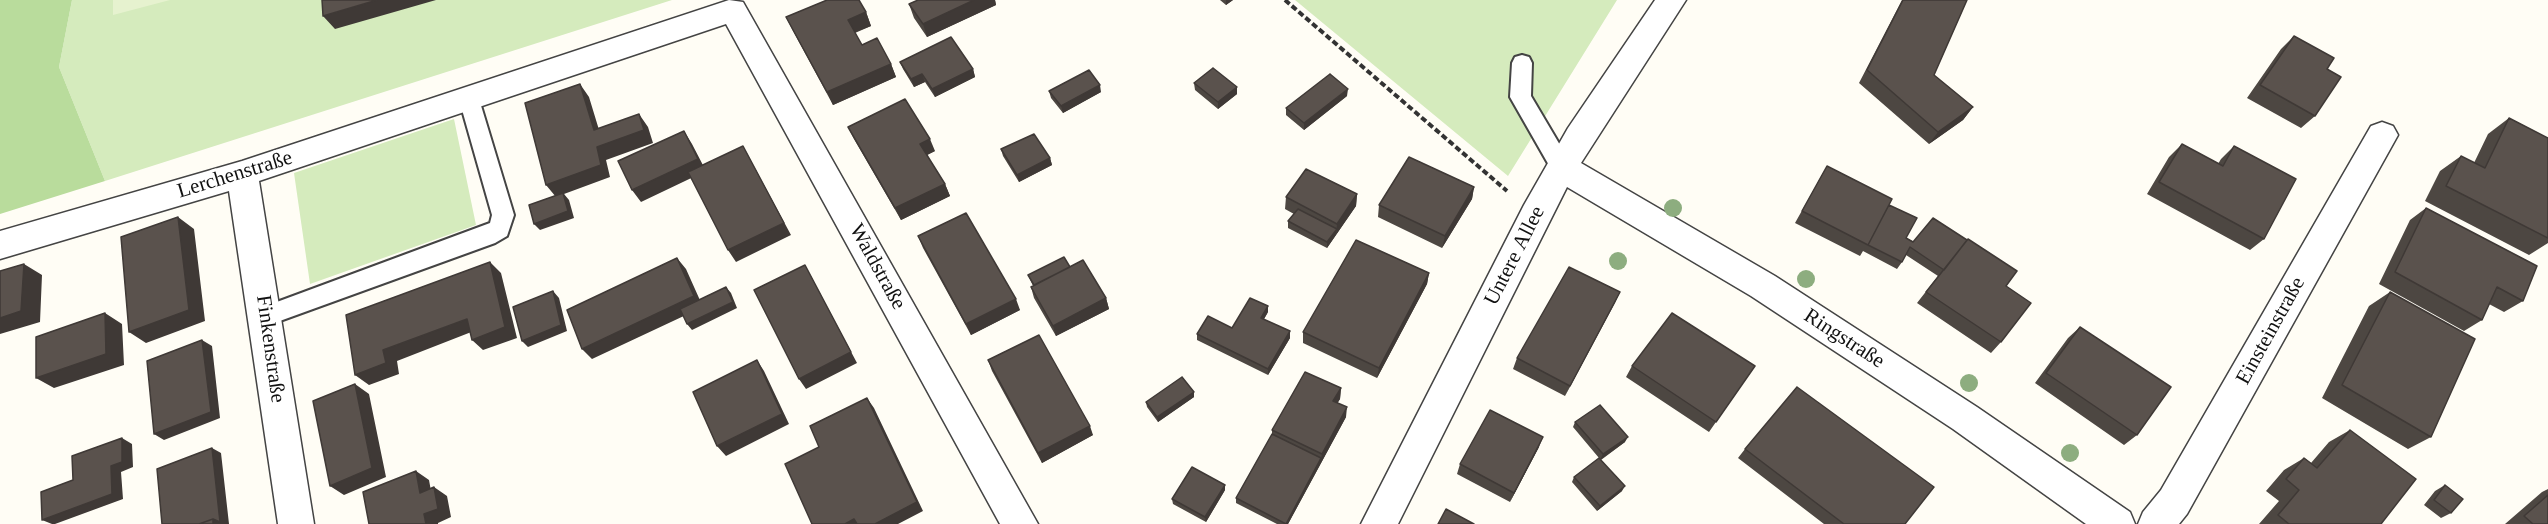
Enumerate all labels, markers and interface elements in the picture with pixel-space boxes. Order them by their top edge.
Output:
street label: Lerchenstraße [174,146,296,204]
street label: Untere Allee [1479,202,1551,310]
street label: Waldstraße [843,220,911,314]
street label: Einsteinstraße [2231,273,2311,389]
street label: Finkenstraße [250,294,290,404]
street label: Ringstraße [1799,304,1889,374]

